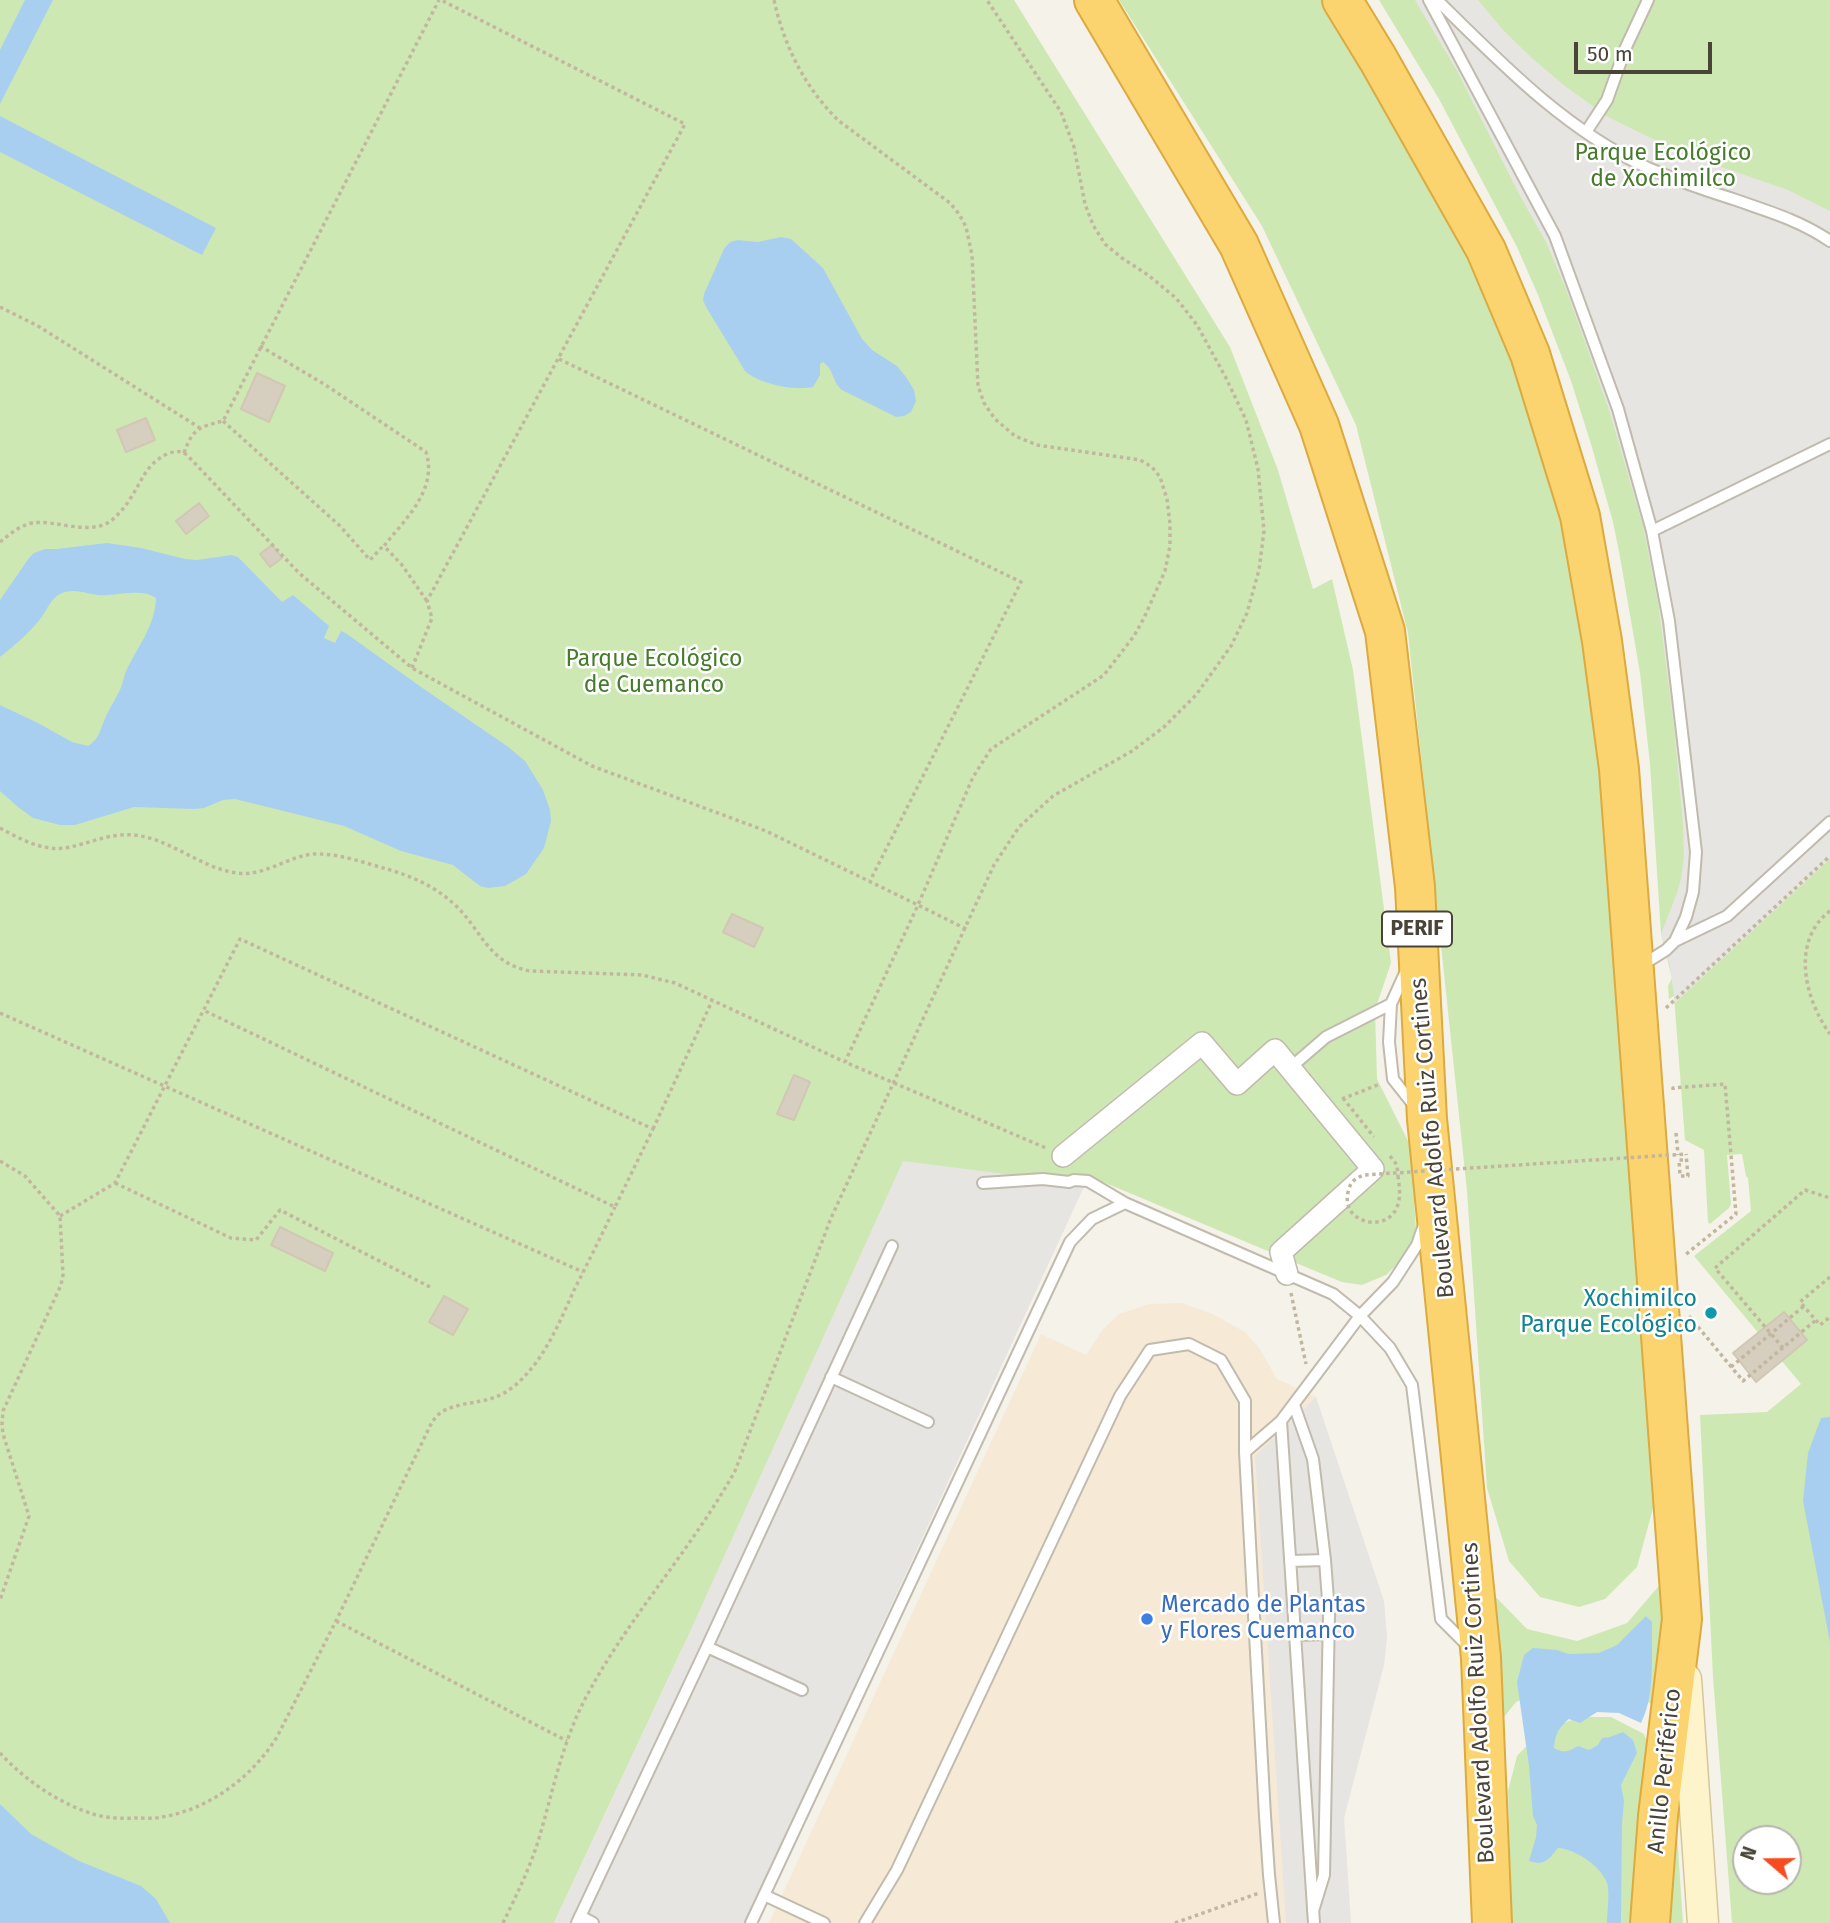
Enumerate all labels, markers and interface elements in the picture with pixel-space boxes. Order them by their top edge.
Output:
scale bar [1578,28,1716,72]
text: 50 m [1587,41,1633,67]
park label: Parque Ecológico de Xochimilco [1575,140,1751,194]
park label: Parque Ecológico de Cuemanco [566,646,742,700]
road number: PERIF [1382,912,1452,946]
street label: Boulevard Adolfo Ruiz Cortines [1405,977,1461,1299]
place label: Xochimilco Parque Ecológico [1520,1286,1697,1340]
marker: Xochimilco Parque Ecológico [1703,1305,1719,1321]
street label: Boulevard Adolfo Ruiz Cortines [1457,1542,1501,1864]
place label: Mercado de Plantas y Flores Cuemanco [1161,1592,1365,1646]
marker: Mercado de Plantas y Flores Cuemanco [1139,1611,1155,1627]
street label: Anillo Periférico [1643,1687,1687,1855]
north arrow [1732,1825,1802,1895]
text: N [1736,1843,1762,1863]

